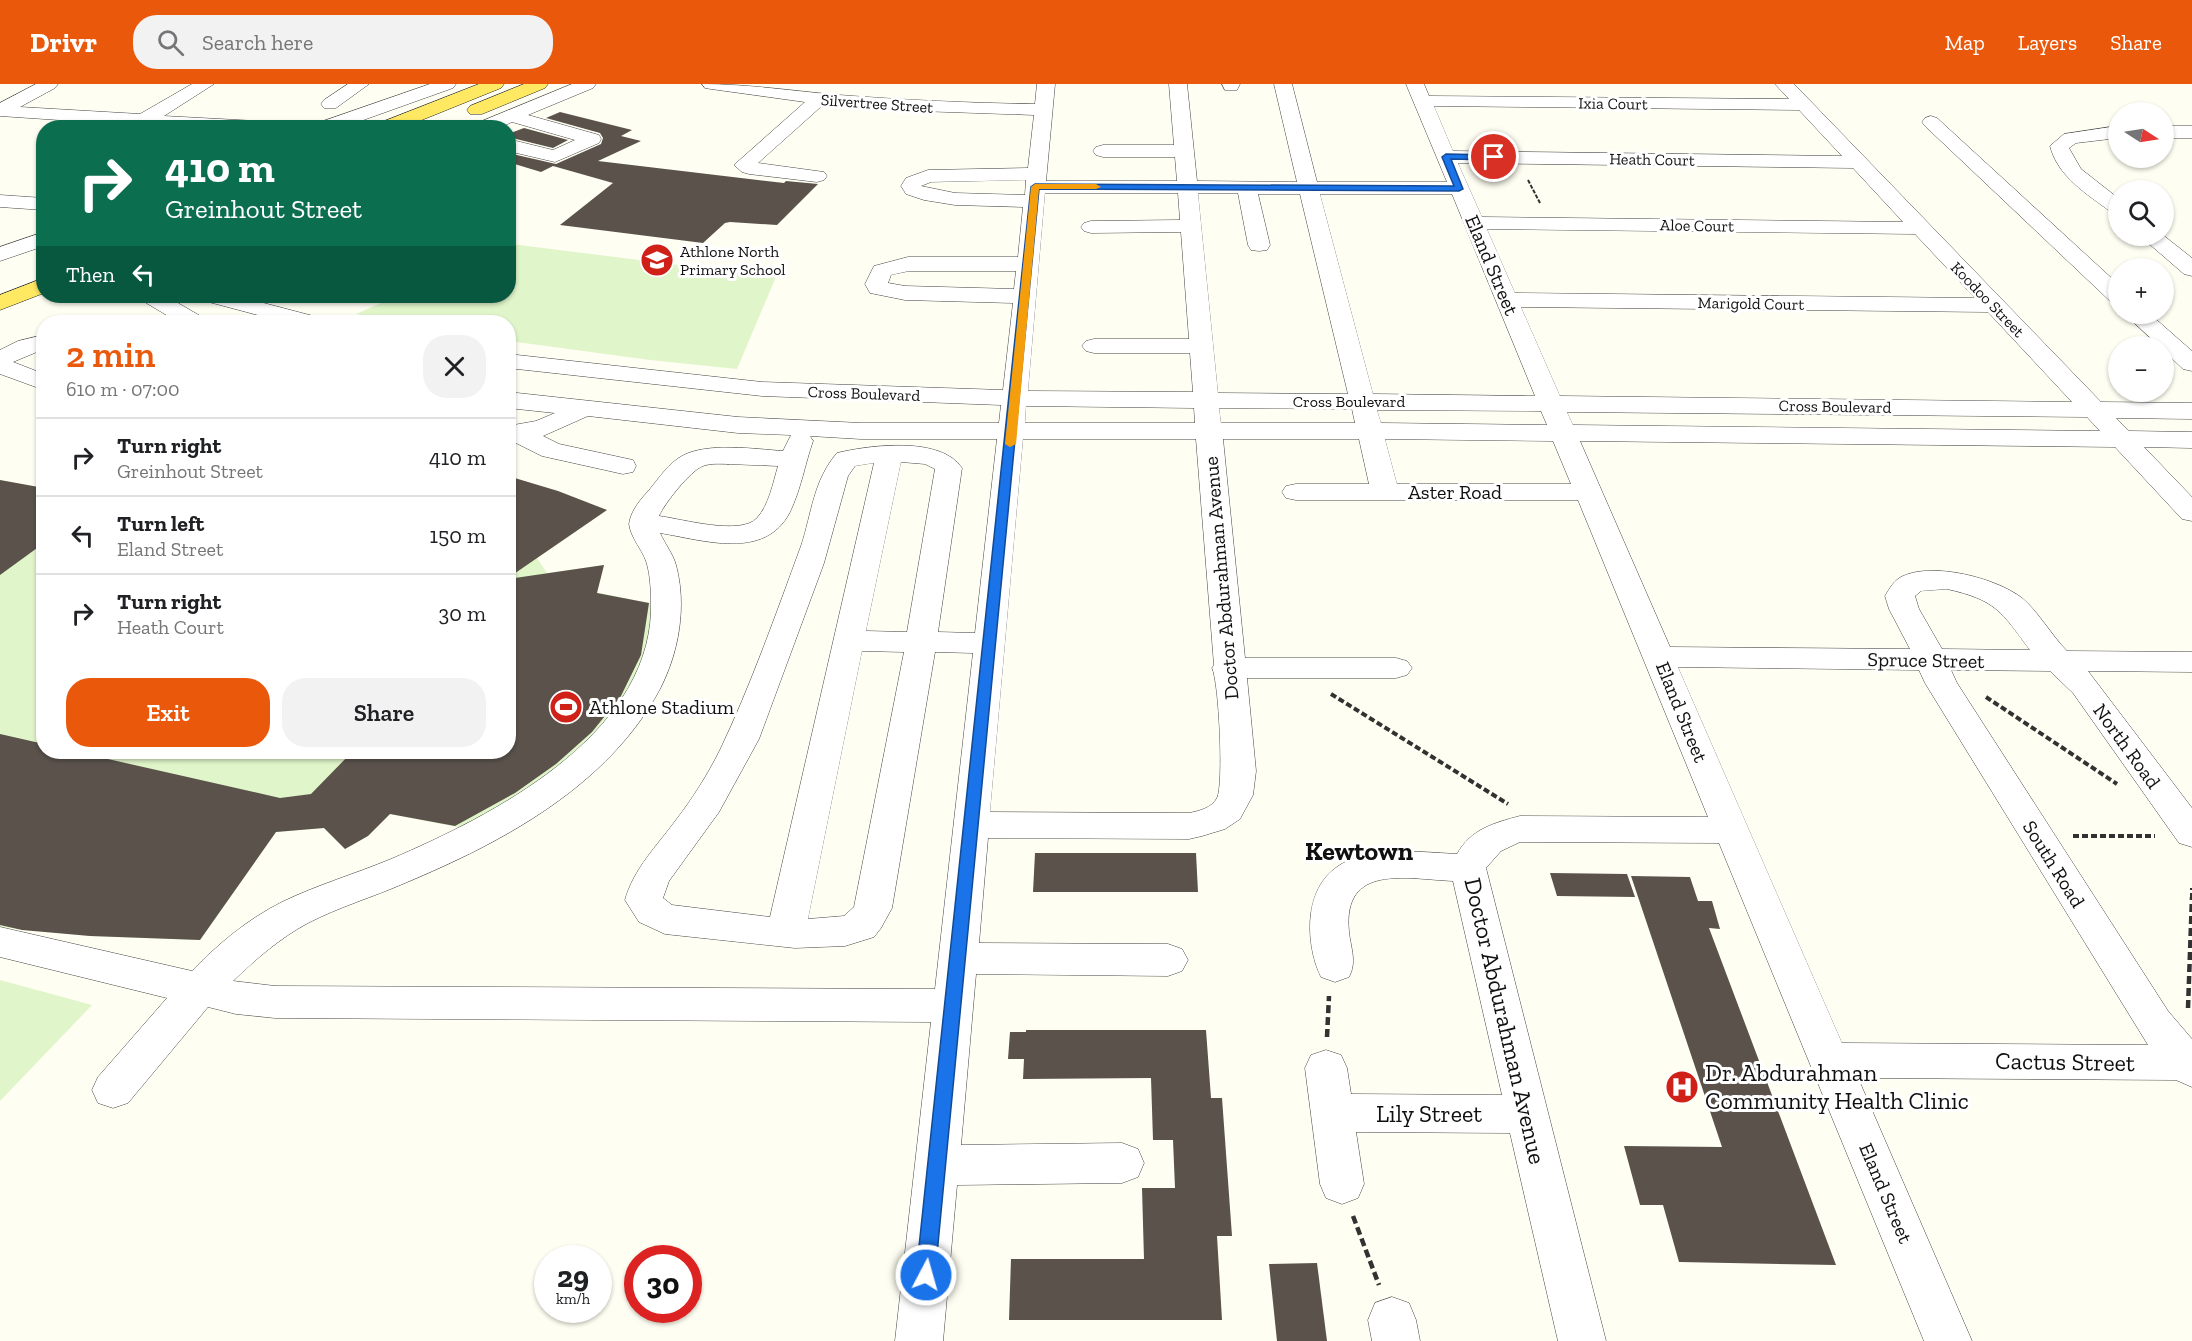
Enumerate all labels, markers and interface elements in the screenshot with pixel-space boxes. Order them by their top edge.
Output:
search box [133,15,553,69]
text: Drivr [30,26,97,59]
icon: search [154,26,187,59]
text: Search here [202,29,313,56]
text: Map [1945,30,1985,55]
text: Layers [2018,30,2077,55]
text: Share [2110,30,2162,55]
street label: Silvertree Street [820,90,934,117]
street label: Ixia Court [1578,93,1648,114]
north arrow [2108,102,2174,168]
map controls [2108,102,2174,402]
pin [1468,131,1519,182]
icon: arrive [1477,140,1510,173]
text: 410 m [165,142,275,193]
icon: right [66,144,144,222]
street label: Heath Court [1609,149,1695,170]
button: search [2108,180,2174,246]
text: Greinhout Street [165,193,362,225]
street label: Eland Street [1460,211,1524,319]
street label: Aloe Court [1660,215,1734,236]
school or university icon: Athlone North Primary School [639,242,675,278]
place label: Athlone North Primary School [680,242,786,279]
icon: left [127,258,160,291]
street label: Koodoo Street [1947,258,2028,341]
button: + [2108,258,2174,324]
text: Then [66,261,115,288]
street label: Marigold Court [1697,293,1805,314]
text: 2 min [66,333,155,376]
button: close [423,335,486,398]
button: − [2108,336,2174,402]
text: 610 m · 07:00 [66,377,180,401]
street label: Cross Boulevard [807,382,921,405]
street label: Cross Boulevard [1293,392,1406,411]
street label: Cross Boulevard [1779,396,1892,417]
text: Turn right [117,432,221,459]
icon: right [66,441,99,474]
text: 410 m [429,444,486,471]
street label: Doctor Abdurahman Avenue [1198,455,1244,701]
text: Greinhout Street [117,459,263,483]
street label: Aster Road [1408,480,1502,504]
text: Turn left [117,510,204,537]
icon: left [66,519,99,552]
text: 150 m [430,522,486,549]
text: Eland Street [117,537,223,561]
text: Turn right [117,588,221,615]
icon: right [66,597,99,630]
text: 30 m [439,600,486,627]
text: Heath Court [117,615,224,639]
street label: Spruce Street [1867,647,1985,673]
street label: Eland Street [1651,658,1713,766]
button: Exit [66,678,270,747]
button: Share [282,678,486,747]
sports icon: Athlone Stadium [548,689,584,725]
place label: Athlone Stadium [589,695,735,719]
street label: North Road [2088,699,2166,793]
street label: South Road [2018,816,2090,912]
district label: Kewtown [1305,835,1414,867]
street label: Doctor Abdurahman Avenue [1458,875,1553,1167]
street label: Cactus Street [1995,1046,2135,1077]
place label: Dr. Abdurahman Community Health Clinic [1705,1058,1969,1115]
hospital icon: Dr. Abdurahman Community Health Clinic [1664,1069,1700,1105]
street label: Lily Street [1376,1099,1482,1128]
street label: Eland Street [1854,1139,1918,1247]
position arrow [894,1243,958,1307]
speed limit sign: 30 [624,1245,702,1323]
text: 29 [557,1259,589,1295]
text: km/h [556,1290,590,1308]

